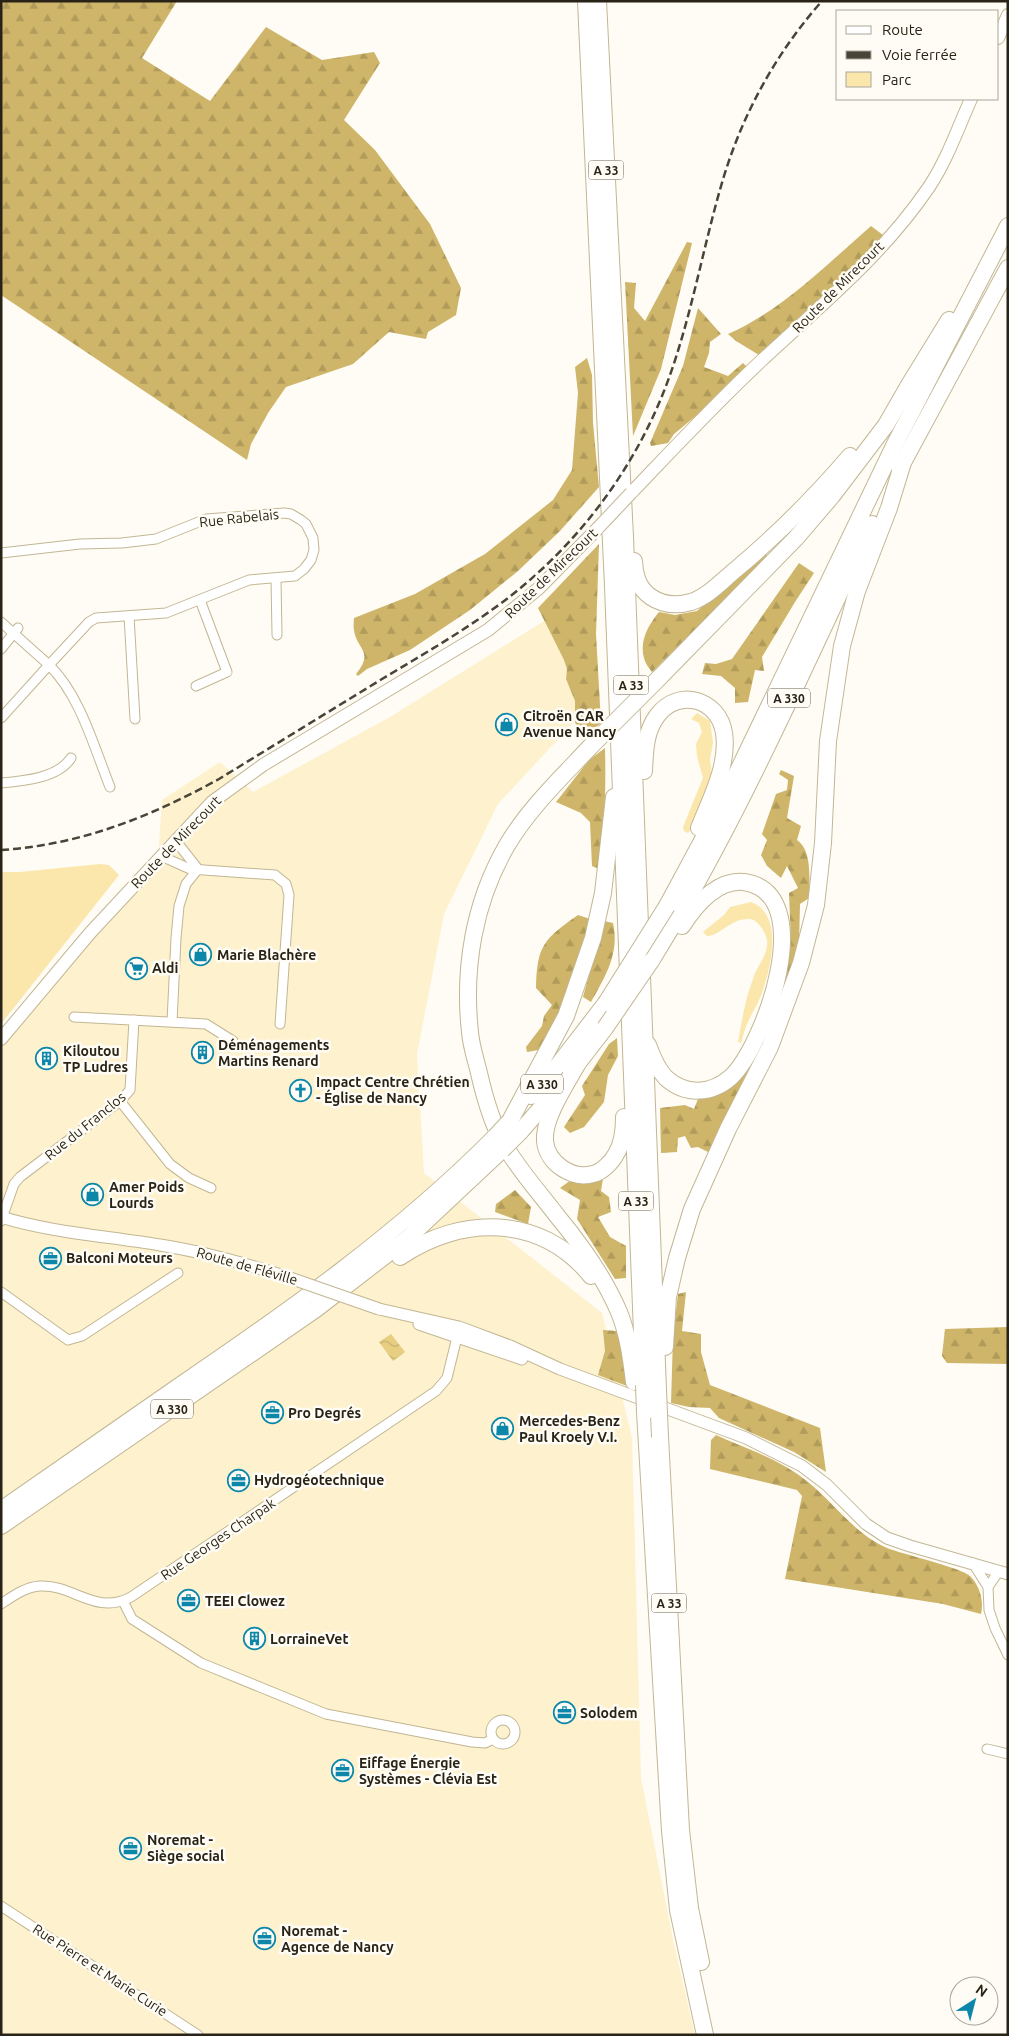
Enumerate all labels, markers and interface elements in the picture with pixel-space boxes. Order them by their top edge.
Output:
legend [836,10,999,100]
text: Route [882,21,923,38]
text: Voie ferrée [882,46,957,63]
text: Parc [882,71,911,88]
road number: A 33 [588,160,624,180]
street label: Route de Mirecourt [789,238,887,336]
street label: Rue Rabelais [198,506,280,530]
street label: Route de Mirecourt [501,524,601,621]
road number: A 33 [614,676,648,694]
road number: A 330 [768,688,810,708]
place label: Citroën CAR Avenue Nancy [523,708,617,740]
shop icon: Citroën CAR Avenue Nancy [495,712,519,736]
street label: Route de Mirecourt [128,792,225,892]
shop icon: Marie Blachère [189,943,213,967]
place label: Marie Blachère [217,947,316,963]
supermarket icon: Aldi [124,956,148,980]
place label: Aldi [152,960,178,976]
place label: Déménagements Martins Renard [218,1037,330,1069]
building icon: Déménagements Martins Renard [190,1041,214,1065]
place label: Kiloutou TP Ludres [63,1043,129,1075]
building icon: Kiloutou TP Ludres [35,1047,59,1071]
place label: Impact Centre Chrétien - Église de Nancy [316,1074,470,1106]
road number: A 330 [521,1074,563,1094]
church icon: Impact Centre Chrétien - Église de Nancy [288,1078,312,1102]
street label: Rue du Franclos [41,1089,129,1163]
place label: Amer Poids Lourds [109,1179,184,1211]
shop icon: Amer Poids Lourds [81,1183,105,1207]
road number: A 33 [618,1192,654,1210]
street label: Route de Fléville [195,1244,299,1288]
office icon: Balconi Moteurs [38,1246,62,1270]
place label: Balconi Moteurs [66,1250,173,1266]
road number: A 330 [151,1400,193,1418]
office icon: Pro Degrés [260,1401,284,1425]
place label: Pro Degrés [288,1405,361,1421]
place label: Mercedes-Benz Paul Kroely V.I. [519,1413,620,1445]
shop icon: Mercedes-Benz Paul Kroely V.I. [491,1417,515,1441]
office icon: Hydrogéotechnique [226,1468,250,1492]
place label: Hydrogéotechnique [254,1472,384,1488]
street label: Rue Georges Charpak [158,1495,278,1583]
office icon: TEEI Clowez [177,1589,201,1613]
place label: TEEI Clowez [205,1593,285,1609]
road number: A 33 [652,1594,686,1612]
building icon: LorraineVet [242,1627,266,1651]
place label: LorraineVet [270,1631,348,1647]
office icon: Solodem [552,1701,576,1725]
place label: Solodem [580,1705,638,1721]
place label: Eiffage Énergie Systèmes - Clévia Est [359,1754,497,1787]
office icon: Eiffage Énergie Systèmes - Clévia Est [331,1759,355,1783]
place label: Noremat - Siège social [147,1832,224,1864]
office icon: Noremat - Siège social [119,1836,143,1860]
street label: Rue Pierre et Marie Curie [30,1921,170,2019]
place label: Noremat - Agence de Nancy [281,1923,394,1955]
office icon: Noremat - Agence de Nancy [253,1927,277,1951]
north arrow [949,1976,999,2026]
text: N [973,1981,991,2000]

